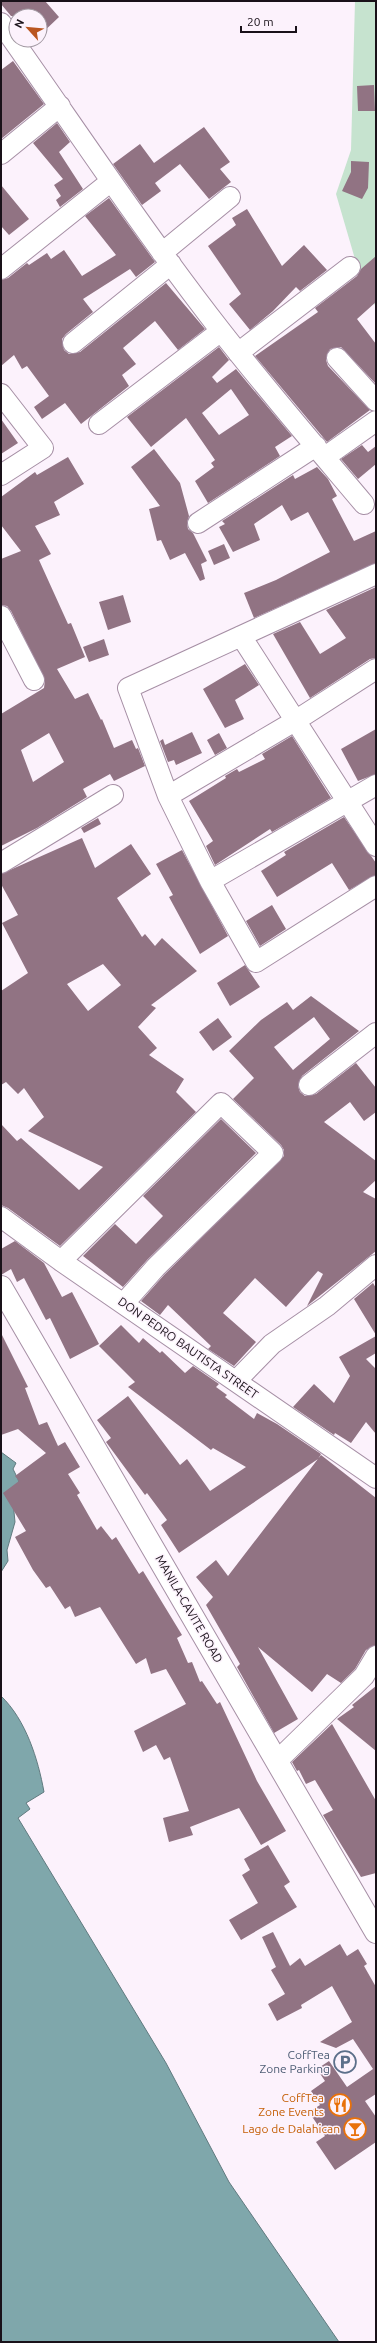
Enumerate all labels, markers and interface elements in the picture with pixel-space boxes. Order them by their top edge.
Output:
north arrow [8,8,48,48]
scale bar [241,8,296,34]
text: 20 m [247,15,274,28]
text: N [12,17,26,30]
street label: DON PEDRO BAUTISTA STREET [116,1294,261,1401]
street label: MANILA-CAVITE ROAD [153,1553,226,1665]
place label: CoffTea Zone Parking [260,2048,330,2075]
parking icon: CoffTea Zone Parking [332,2049,358,2075]
place label: CoffTea Zone Events [258,2091,324,2118]
restaurant icon: CoffTea Zone Events [327,2092,353,2118]
bar icon: Lago de Dalahican [342,2116,368,2142]
place label: Lago de Dalahican [242,2122,340,2135]

